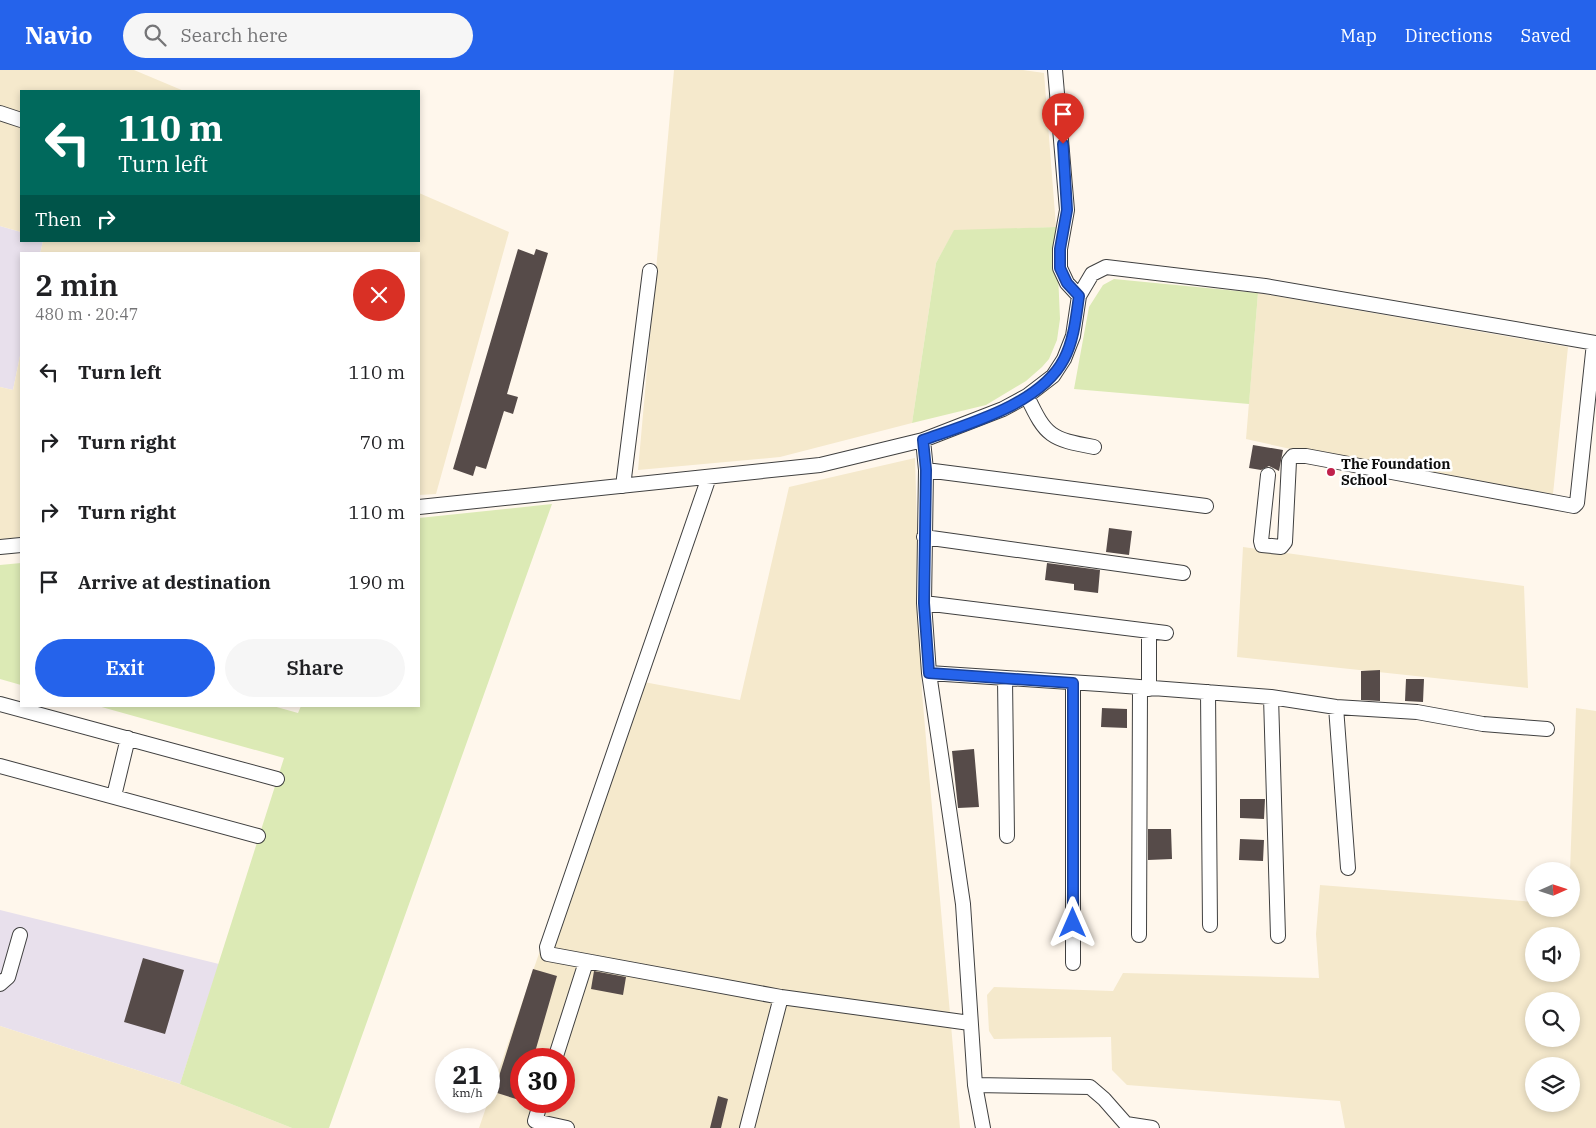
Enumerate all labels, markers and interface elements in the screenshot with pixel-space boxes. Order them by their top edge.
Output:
search box [123,13,473,58]
text: Navio [25,19,93,51]
icon: search [141,21,169,49]
text: Search here [181,23,288,47]
text: Map [1340,24,1377,47]
text: Directions [1405,24,1493,47]
text: Saved [1521,24,1571,47]
pin [1042,93,1084,144]
icon: arrive [1049,100,1077,128]
text: 110 m [118,105,223,151]
icon: left [35,110,100,175]
text: Turn left [118,149,208,178]
icon: right [92,205,120,233]
text: Then [35,207,82,231]
text: 2 min [35,265,118,304]
button: close [353,269,405,321]
text: 480 m · 20:47 [35,304,138,324]
icon: left [35,358,63,386]
text: Turn left [78,360,161,384]
text: 110 m [348,360,405,384]
icon: right [35,428,63,456]
text: Turn right [78,430,176,454]
text: 70 m [360,430,405,454]
place label: The Foundation School [1341,455,1450,489]
marker: The Foundation School [1325,466,1337,478]
icon: right [35,498,63,526]
text: Turn right [78,500,176,524]
text: 110 m [348,500,405,524]
icon: arrive [35,568,63,596]
text: Arrive at destination [78,570,271,594]
text: 190 m [348,570,405,594]
button: Exit [35,639,215,697]
button: Share [225,639,405,697]
north arrow [1525,862,1580,918]
map controls [1525,862,1580,1112]
position arrow [1046,896,1098,948]
button: sound [1525,927,1580,982]
button: search [1525,992,1580,1047]
speed limit sign: 30 [510,1048,575,1113]
button: layers [1525,1057,1580,1112]
text: 21 [452,1058,483,1091]
text: km/h [452,1085,483,1100]

